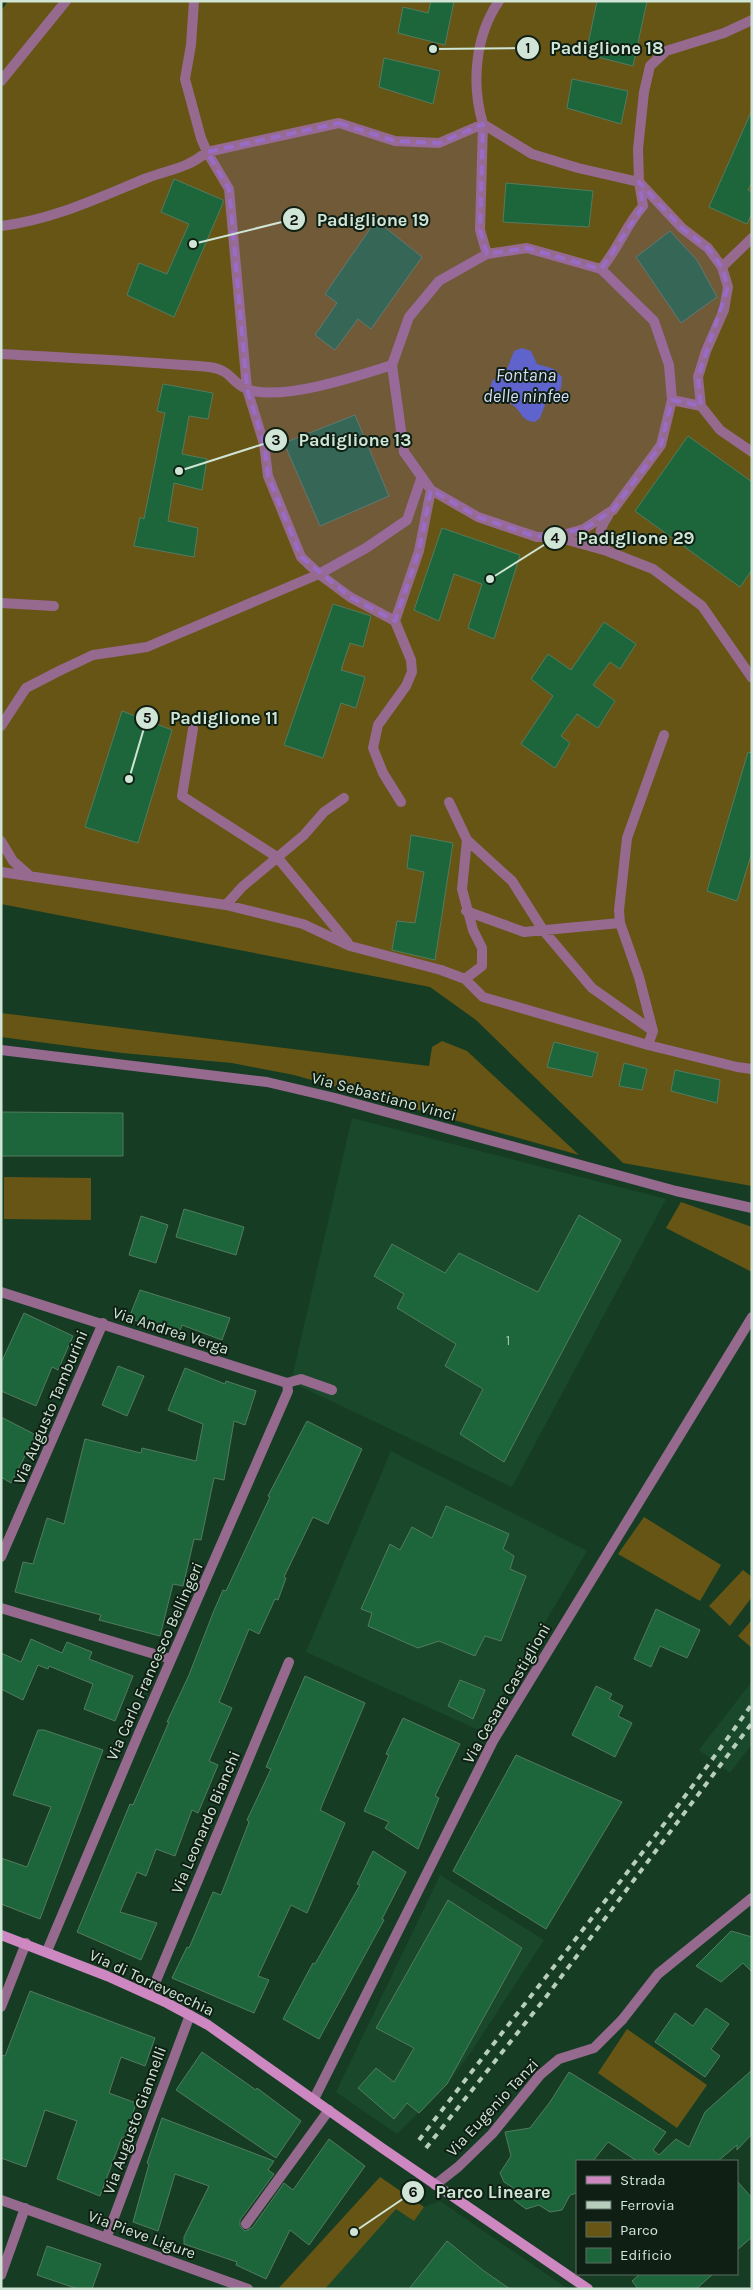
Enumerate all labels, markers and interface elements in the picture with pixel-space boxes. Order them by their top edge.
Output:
callout: Padiglione 18 [516,31,674,64]
text: Padiglione 18 [550,37,664,59]
text: 1 [525,39,531,57]
callout: Padiglione 19 [282,203,439,236]
text: Padiglione 19 [317,209,429,231]
text: 2 [289,211,299,229]
water label: Fontana delle ninfee [483,364,569,407]
callout: Padiglione 13 [264,423,421,456]
text: Padiglione 13 [299,429,411,451]
text: 3 [271,431,281,449]
callout: Padiglione 29 [542,522,704,555]
text: Padiglione 29 [577,527,695,549]
text: 4 [551,529,560,547]
callout: Padiglione 11 [135,701,288,734]
text: Padiglione 11 [170,707,278,729]
text: 5 [143,709,152,727]
street label: Via Sebastiano Vinci [309,1068,458,1125]
street label: Via Andrea Verga [110,1303,232,1358]
street label: Via Augusto Tamburini [9,1327,92,1487]
house number: 1 [506,1332,510,1349]
street label: Via Carlo Francesco Bellingeri [102,1559,207,1763]
street label: Via Cesare Castiglioni [459,1620,554,1767]
street label: Via Leonardo Bianchi [167,1748,244,1896]
street label: Via di Torrevecchia [86,1945,217,2020]
street label: Via Augusto Giannelli [99,2044,170,2197]
street label: Via Eugenio Tanzi [442,2055,543,2160]
legend [576,2160,738,2275]
text: Strada [620,2171,666,2189]
callout: Parco Lineare [401,2175,561,2208]
text: Parco Lineare [435,2181,551,2203]
text: 6 [408,2183,418,2201]
text: Ferrovia [620,2196,674,2214]
street label: Via Pieve Ligure [85,2206,198,2263]
text: Parco [620,2221,658,2239]
text: Edificio [620,2246,672,2264]

